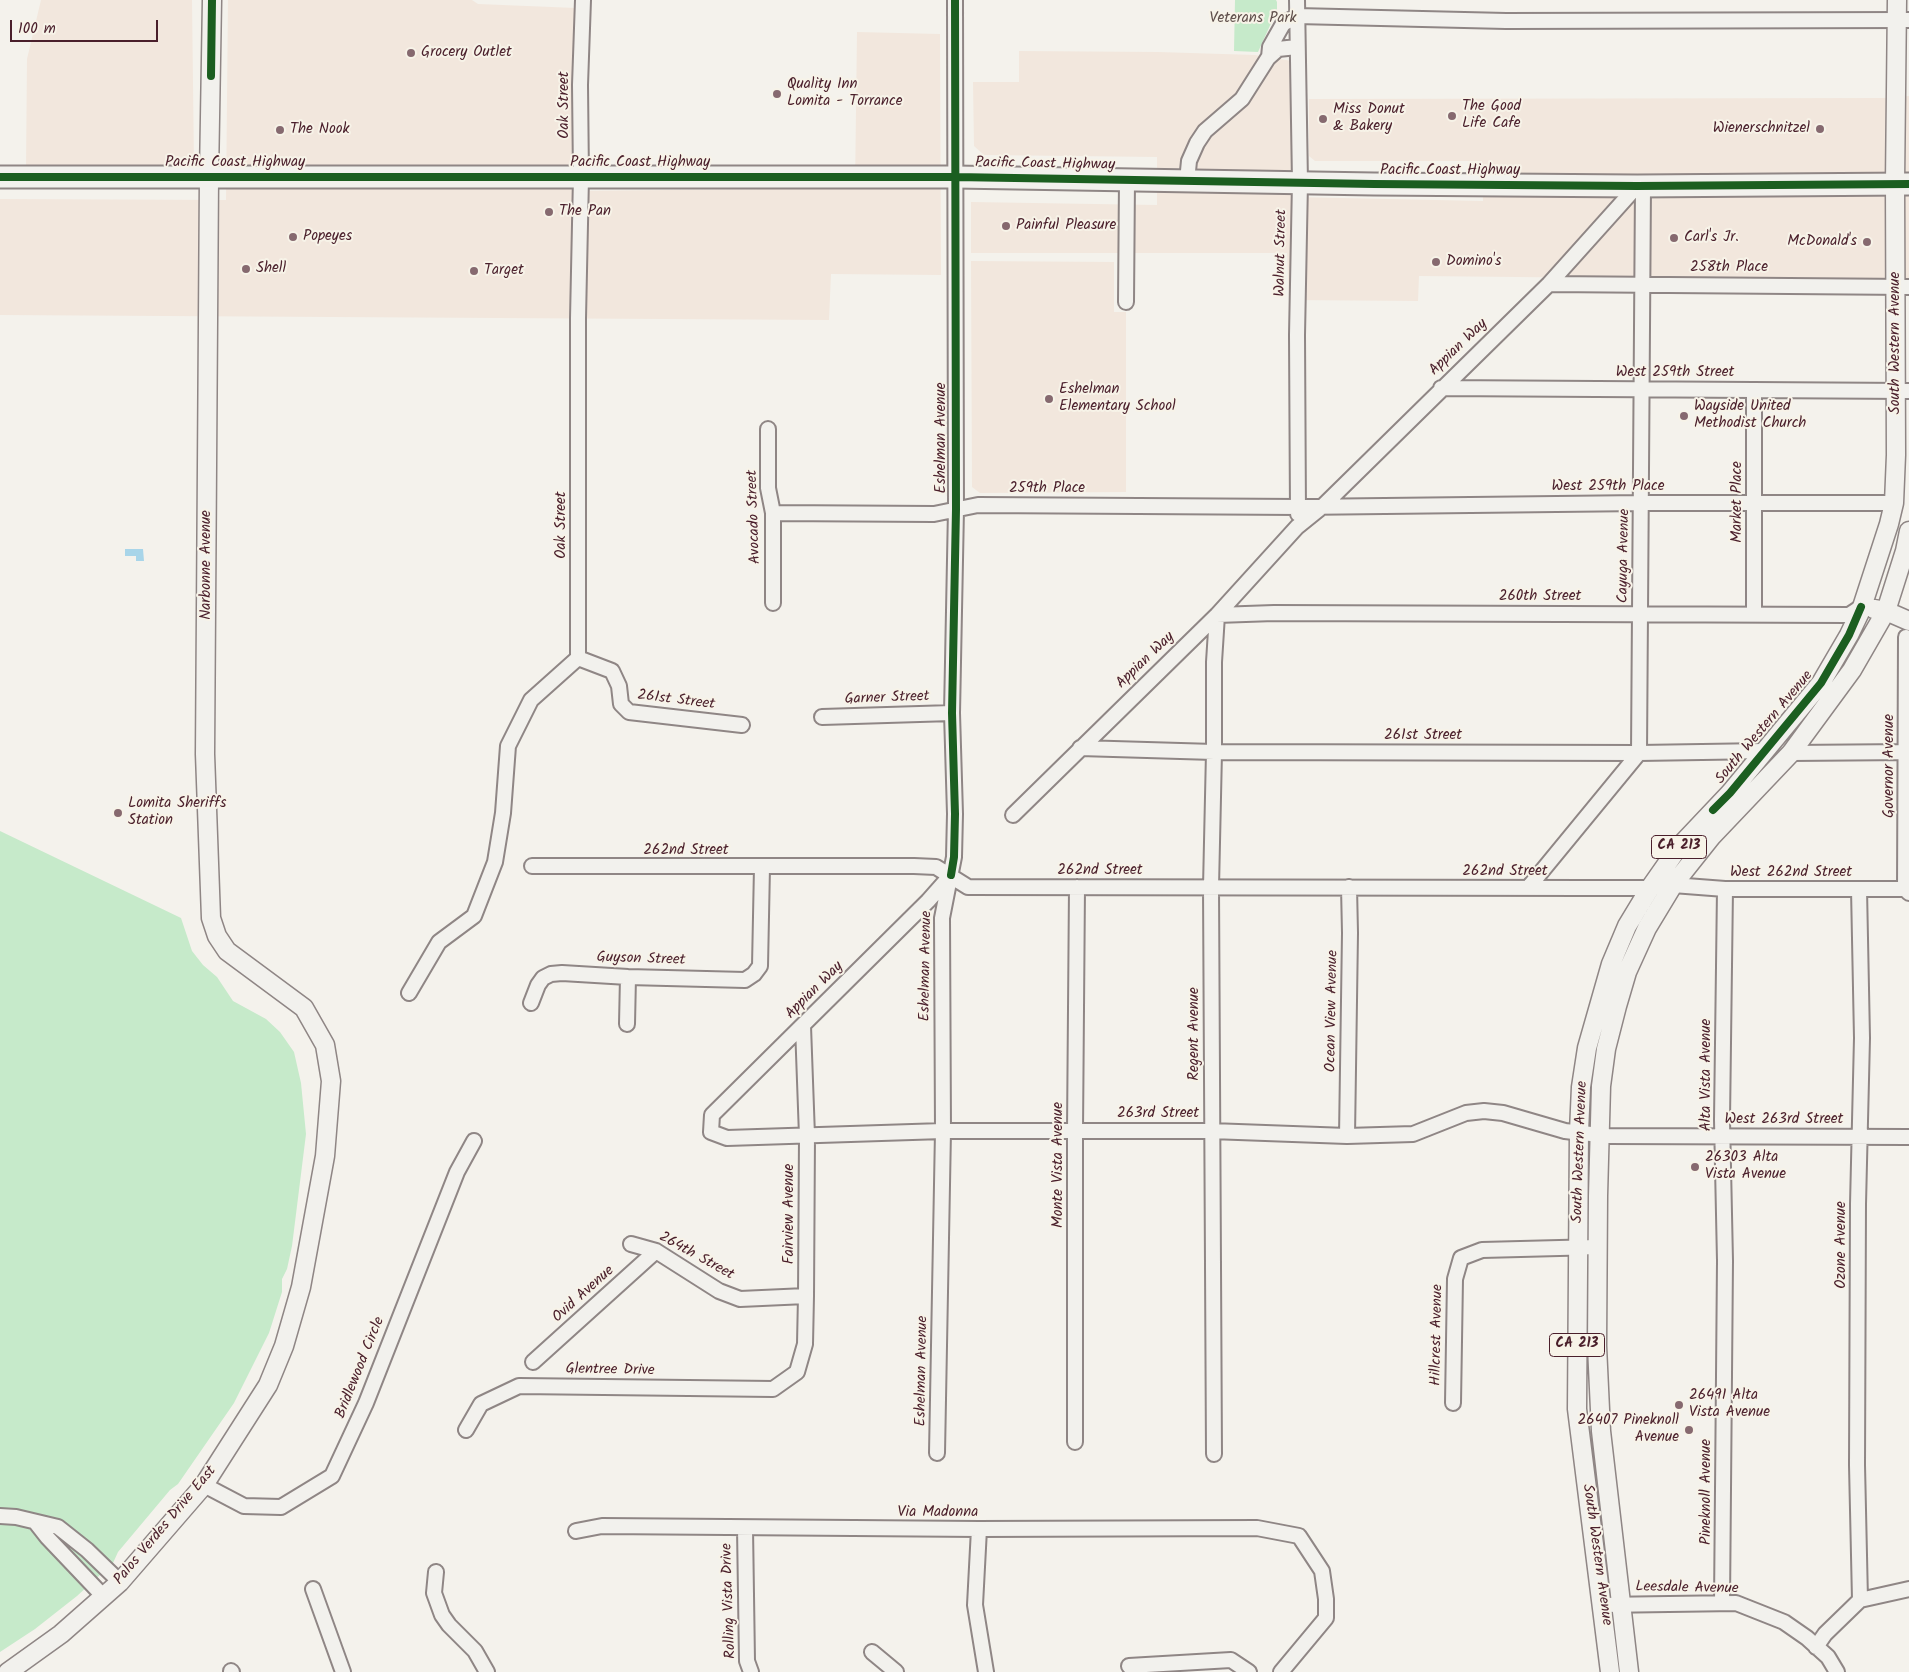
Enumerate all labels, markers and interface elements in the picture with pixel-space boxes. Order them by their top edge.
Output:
scale bar [12,10,160,42]
park label: Veterans Park [1210,10,1296,28]
text: 100 m [18,17,56,41]
place label: Grocery Outlet [421,44,512,62]
marker: Grocery Outlet [405,47,417,59]
street label: Oak Street [556,71,574,139]
place label: Quality Inn Lomita - Torrance [787,76,902,111]
marker: Quality Inn Lomita - Torrance [771,88,783,100]
place label: The Good Life Cafe [1462,98,1521,133]
place label: Miss Donut & Bakery [1333,101,1405,136]
marker: The Good Life Cafe [1446,110,1458,122]
marker: Miss Donut & Bakery [1317,113,1329,125]
place label: Wienerschnitzel [1713,120,1810,138]
place label: The Nook [290,121,350,139]
marker: Wienerschnitzel [1814,123,1826,135]
marker: The Nook [274,124,286,136]
street label: Pacific Coast Highway [165,154,305,172]
street label: Pacific Coast Highway [570,154,710,172]
street label: Pacific Coast Highway [975,155,1115,175]
street label: Pacific Coast Highway [1380,162,1520,180]
place label: The Pan [559,203,611,221]
marker: The Pan [543,206,555,218]
street label: Walnut Street [1272,209,1292,297]
place label: Painful Pleasure [1016,217,1116,235]
marker: Painful Pleasure [1000,220,1012,232]
place label: Popeyes [303,228,352,246]
place label: Carl's Jr. [1684,229,1739,247]
marker: Popeyes [287,231,299,243]
marker: Carl's Jr. [1668,232,1680,244]
place label: McDonald's [1787,233,1857,251]
marker: McDonald's [1861,236,1873,248]
place label: Domino's [1446,253,1501,271]
marker: Domino's [1430,256,1442,268]
street label: 258th Place [1690,259,1768,277]
place label: Shell [256,260,286,278]
place label: Target [484,262,524,280]
marker: Shell [240,263,252,275]
marker: Target [468,265,480,277]
street label: South Western Avenue [1887,272,1905,414]
street label: Appian Way [1426,316,1492,380]
street label: West 259th Street [1616,364,1734,382]
place label: Eshelman Elementary School [1059,381,1176,416]
street label: Eshelman Avenue [933,383,951,493]
marker: Eshelman Elementary School [1043,393,1055,405]
place label: Wayside United Methodist Church [1694,398,1806,433]
marker: Wayside United Methodist Church [1678,410,1690,422]
street label: Market Place [1729,461,1747,543]
street label: Avocado Street [744,470,766,564]
street label: West 259th Place [1552,478,1664,496]
street label: 259th Place [1009,480,1085,498]
street label: Oak Street [553,491,571,559]
street label: Cayuga Avenue [1615,509,1635,603]
street label: Narbonne Avenue [198,510,216,620]
street label: 260th Street [1499,588,1581,606]
street label: Appian Way [1113,629,1179,693]
street label: South Western Avenue [1712,668,1818,788]
street label: 261st Street [636,687,716,715]
street label: Garner Street [844,689,930,709]
street label: Governor Avenue [1881,714,1899,818]
street label: 261st Street [1384,727,1462,745]
place label: Lomita Sheriffs Station [128,795,226,830]
marker: Lomita Sheriffs Station [112,807,124,819]
road number: CA 213 [1652,836,1706,859]
street label: 262nd Street [643,842,729,860]
street label: 262nd Street [1057,862,1143,880]
street label: 262nd Street [1462,863,1548,881]
street label: West 262nd Street [1730,864,1852,882]
street label: Eshelman Avenue [917,910,937,1022]
street label: Guyson Street [596,949,686,971]
street label: Ocean View Avenue [1323,950,1343,1072]
street label: Appian Way [783,959,847,1023]
street label: Regent Avenue [1186,987,1204,1081]
street label: Alta Vista Avenue [1698,1019,1716,1131]
street label: South Western Avenue [1570,1081,1592,1223]
street label: Monte Vista Avenue [1050,1102,1068,1228]
street label: 263rd Street [1117,1105,1199,1123]
street label: West 263rd Street [1725,1111,1843,1129]
place label: 26303 Alta Vista Avenue [1705,1149,1786,1184]
marker: 26303 Alta Vista Avenue [1689,1161,1701,1173]
street label: Fairview Avenue [781,1164,799,1264]
street label: Ozone Avenue [1833,1201,1851,1289]
street label: 264th Street [655,1229,737,1285]
street label: Ovid Avenue [549,1263,619,1327]
street label: Hillcrest Avenue [1428,1284,1448,1386]
street label: Bridlewood Circle [332,1315,390,1421]
street label: Eshelman Avenue [913,1315,933,1427]
road number: CA 213 [1550,1334,1604,1356]
street label: Glentree Drive [565,1361,655,1381]
place label: 26491 Alta Vista Avenue [1689,1387,1770,1422]
marker: 26491 Alta Vista Avenue [1673,1399,1685,1411]
place label: 26407 Pineknoll Avenue [1578,1412,1679,1447]
marker: 26407 Pineknoll Avenue [1683,1424,1695,1436]
street label: Pineknoll Avenue [1698,1439,1716,1545]
street label: Palos Verdes Drive East [111,1463,221,1589]
street label: South Western Avenue [1577,1483,1615,1627]
street label: Via Madonna [898,1504,978,1522]
street label: Rolling Vista Drive [719,1543,741,1659]
street label: Leesdale Avenue [1635,1579,1739,1599]

